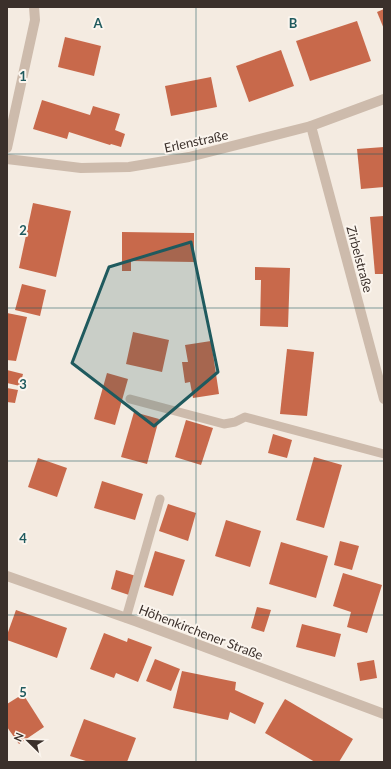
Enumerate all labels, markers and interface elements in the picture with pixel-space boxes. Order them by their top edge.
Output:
text: A [92,15,103,31]
text: B [289,15,298,31]
text: 1 [19,68,27,84]
street label: Erlenstraße [163,126,230,156]
text: 2 [19,222,27,238]
street label: Zirbelstraße [343,224,377,294]
text: 3 [19,376,27,392]
text: 4 [19,530,27,546]
street label: Höhenkirchener Straße [137,601,266,663]
text: 5 [19,684,27,700]
north arrow [8,721,48,761]
text: N [11,730,26,743]

